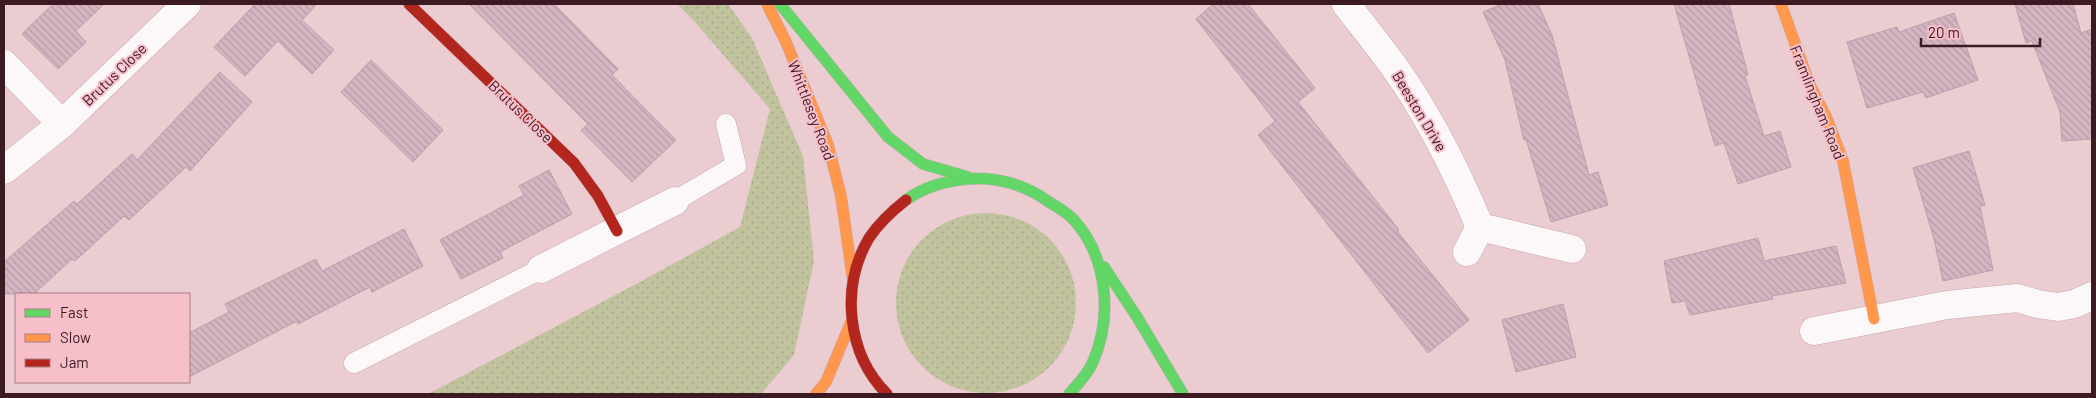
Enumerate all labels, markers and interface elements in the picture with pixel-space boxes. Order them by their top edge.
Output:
scale bar [1921,15,2040,47]
text: 20 m [1928,23,1960,41]
street label: Brutus Close [78,39,150,109]
street label: Framlingham Road [1787,42,1849,162]
street label: Whittlesey Road [785,58,839,162]
street label: Beeston Drive [1389,68,1451,154]
street label: Brutus Close [485,76,557,146]
legend [15,293,190,383]
text: Fast [60,303,88,321]
text: Slow [60,328,91,346]
text: Jam [60,353,89,371]

